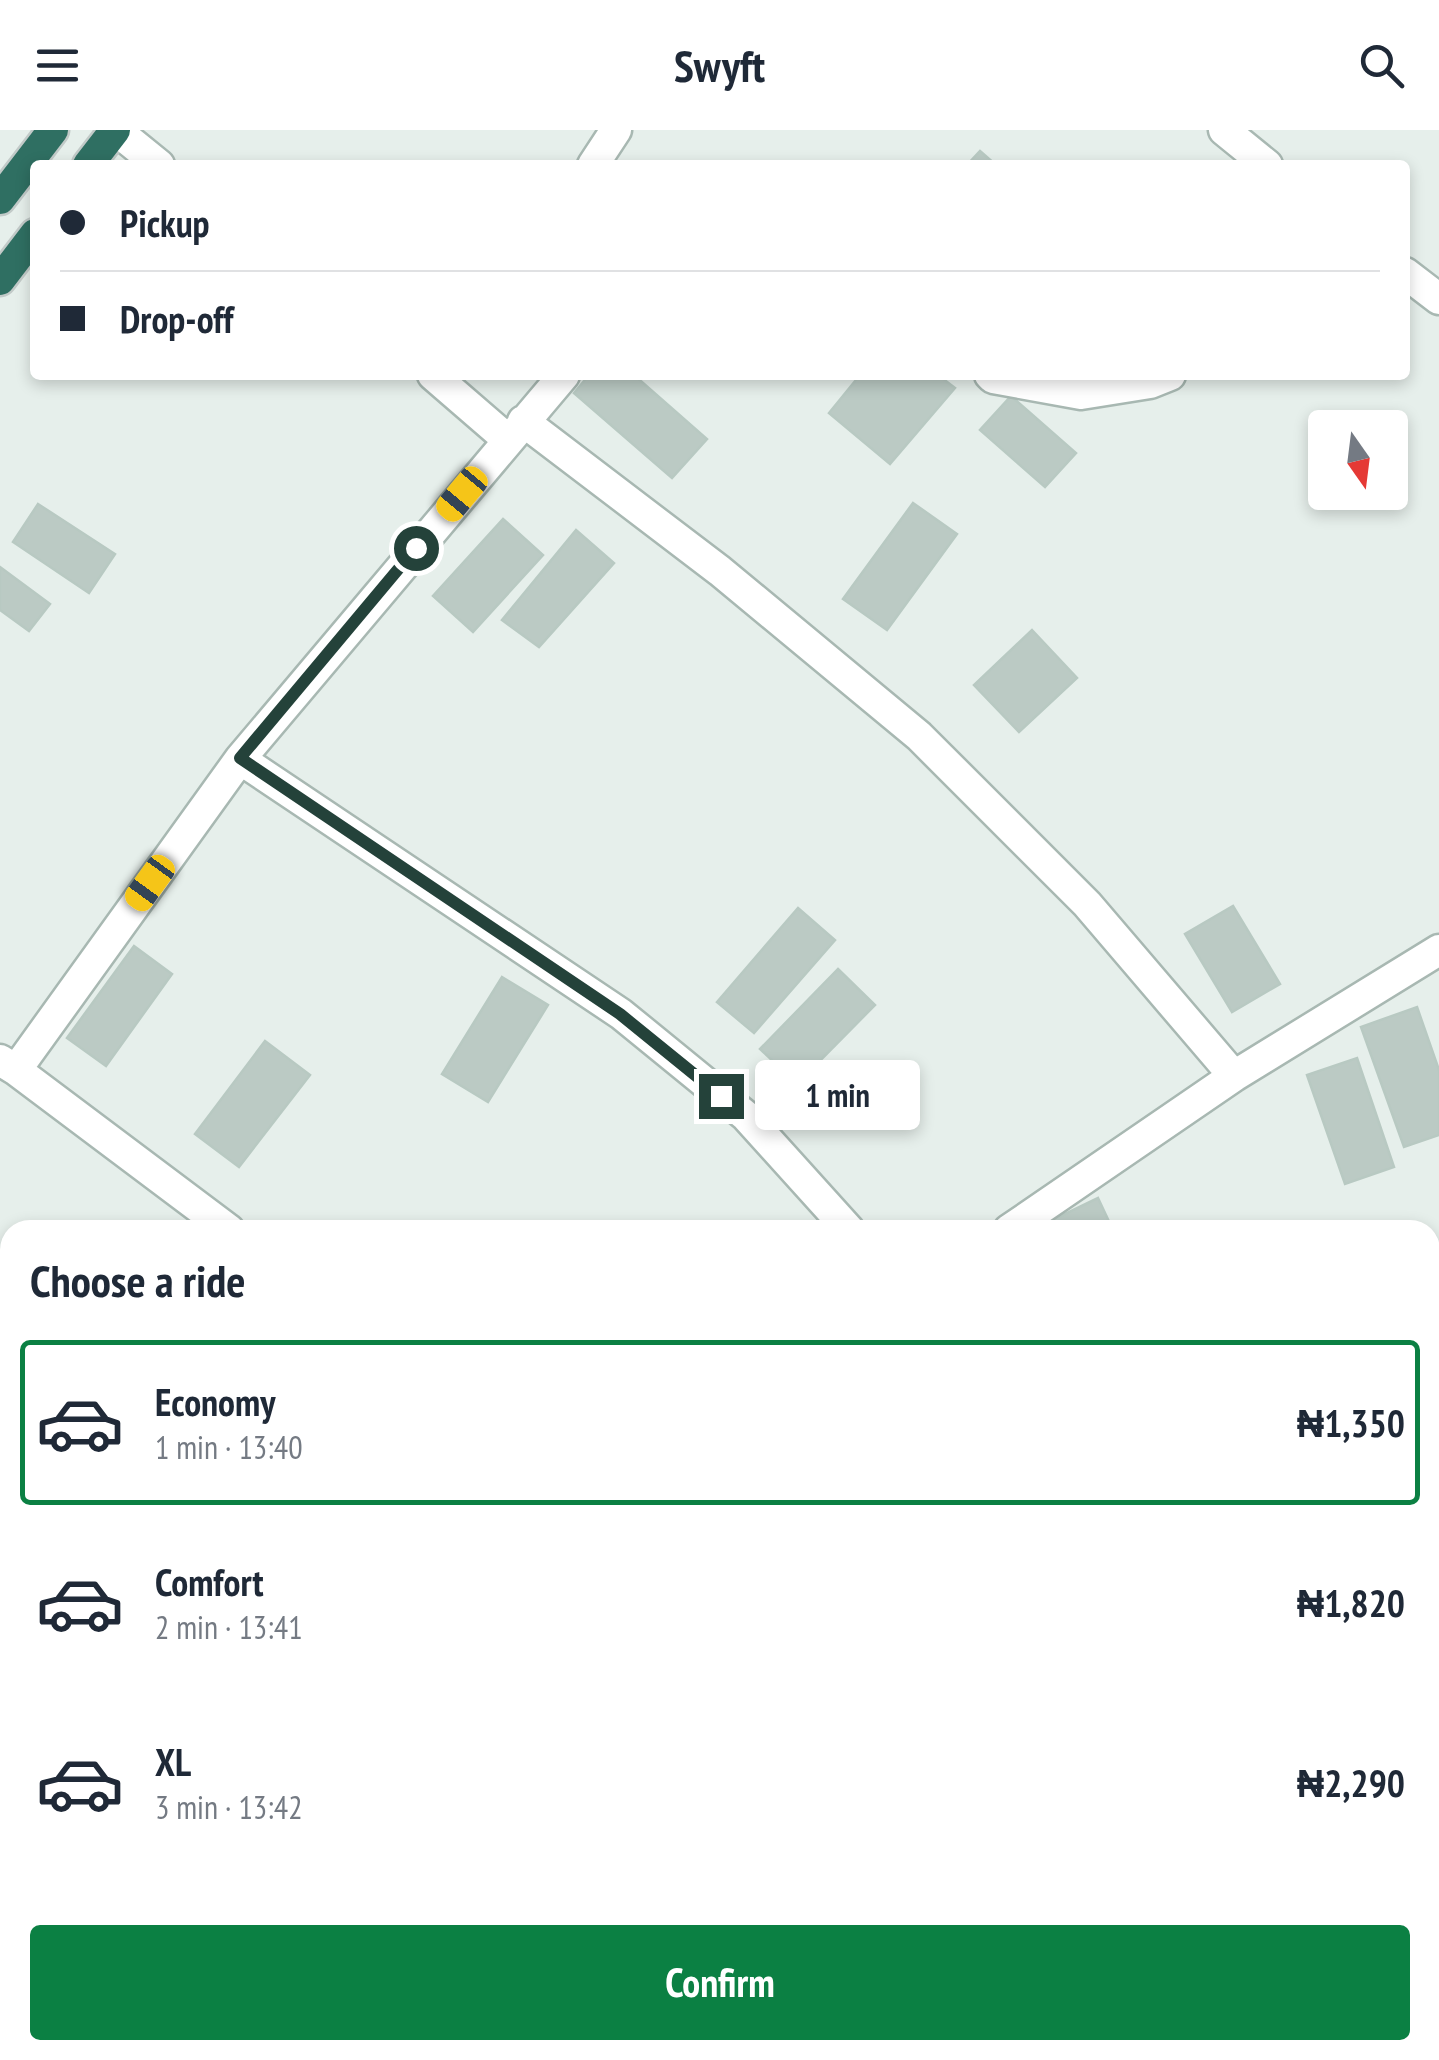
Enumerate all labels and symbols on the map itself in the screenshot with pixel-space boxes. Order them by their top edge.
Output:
north arrow [1308,410,1408,510]
car [431,461,493,527]
route start [394,526,439,571]
car [120,850,180,916]
callout: 1 min [756,1061,921,1131]
route end [699,1074,744,1119]

